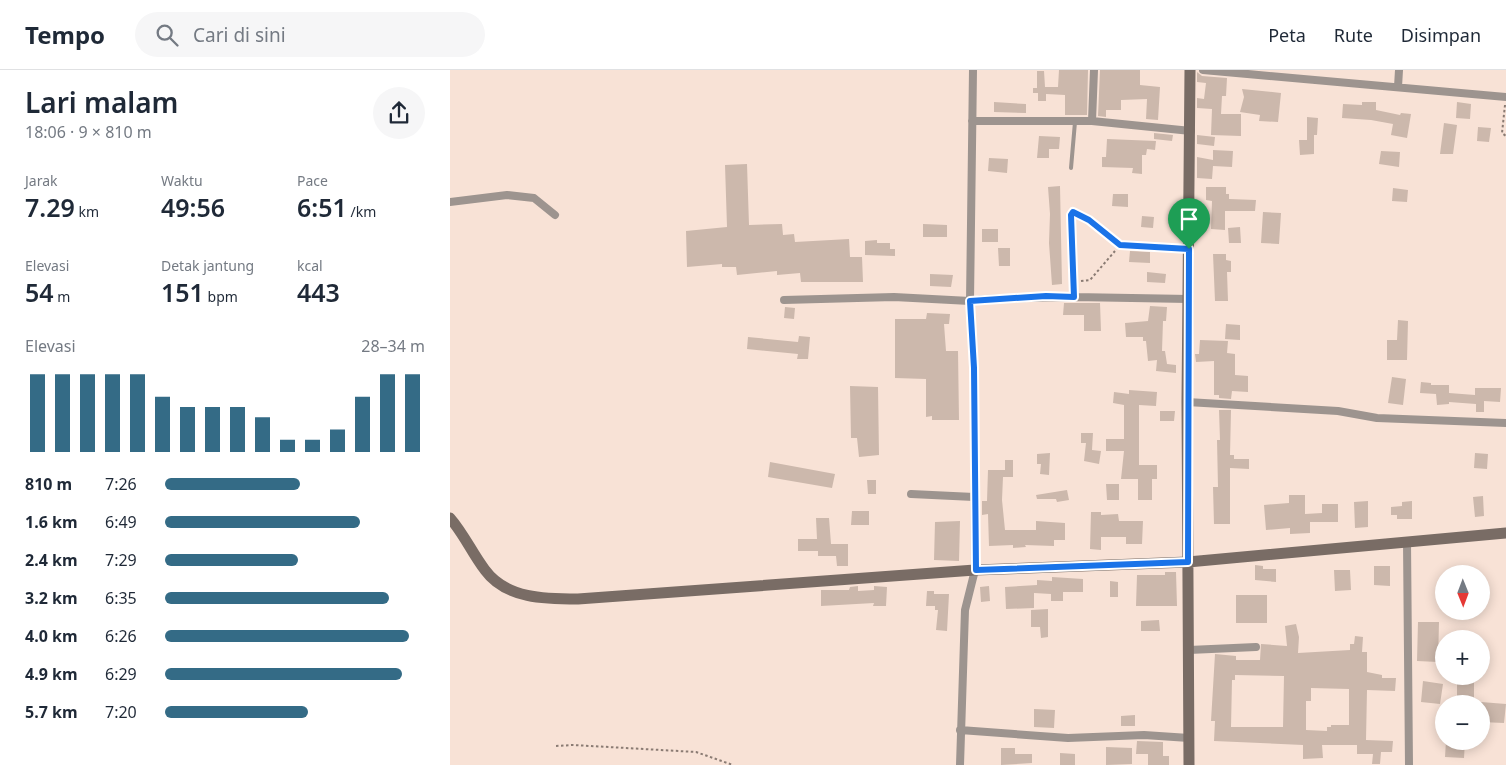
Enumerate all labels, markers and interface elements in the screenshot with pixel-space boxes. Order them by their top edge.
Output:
search box [135,12,485,57]
text: Tempo [25,18,105,51]
icon: search [153,21,181,49]
text: Cari di sini [193,22,286,48]
text: Peta [1268,23,1306,47]
text: Rute [1334,23,1373,47]
text: Disimpan [1401,23,1481,47]
text: Lari malam [25,83,178,121]
button: share [373,87,425,139]
text: 18:06 · 9 × 810 m [25,121,152,143]
text: Jarak [25,171,58,190]
text: Waktu [161,171,203,190]
text: Pace [297,171,328,190]
text: 7.29 [25,190,75,224]
text: 49:56 [161,190,225,224]
text: 6:51 [297,190,347,224]
pin [1168,198,1210,249]
text: km [75,202,99,221]
text: /km [347,202,376,221]
icon: arrive [1175,205,1203,233]
text: Elevasi [25,256,69,275]
text: Detak jantung [161,256,254,275]
text: kcal [297,256,323,275]
text: 54 [25,275,54,309]
text: 151 [161,275,204,309]
text: 443 [297,275,340,309]
text: m [54,287,70,306]
text: bpm [204,287,238,306]
text: Elevasi [25,335,76,357]
text: 28–34 m [361,335,425,357]
text: 810 m [25,473,72,495]
text: 7:26 [105,473,137,495]
text: 1.6 km [25,511,77,533]
text: 6:49 [105,511,137,533]
text: 2.4 km [25,549,77,571]
text: 7:29 [105,549,137,571]
north arrow [1435,565,1490,620]
map controls [1435,565,1490,750]
text: 3.2 km [25,587,77,609]
text: 6:35 [105,587,137,609]
text: 4.0 km [25,625,77,647]
text: 6:26 [105,625,137,647]
button: + [1435,630,1490,685]
text: 4.9 km [25,663,77,685]
text: 6:29 [105,663,137,685]
button: − [1435,695,1490,750]
text: 5.7 km [25,701,77,723]
text: 7:20 [105,701,137,723]

